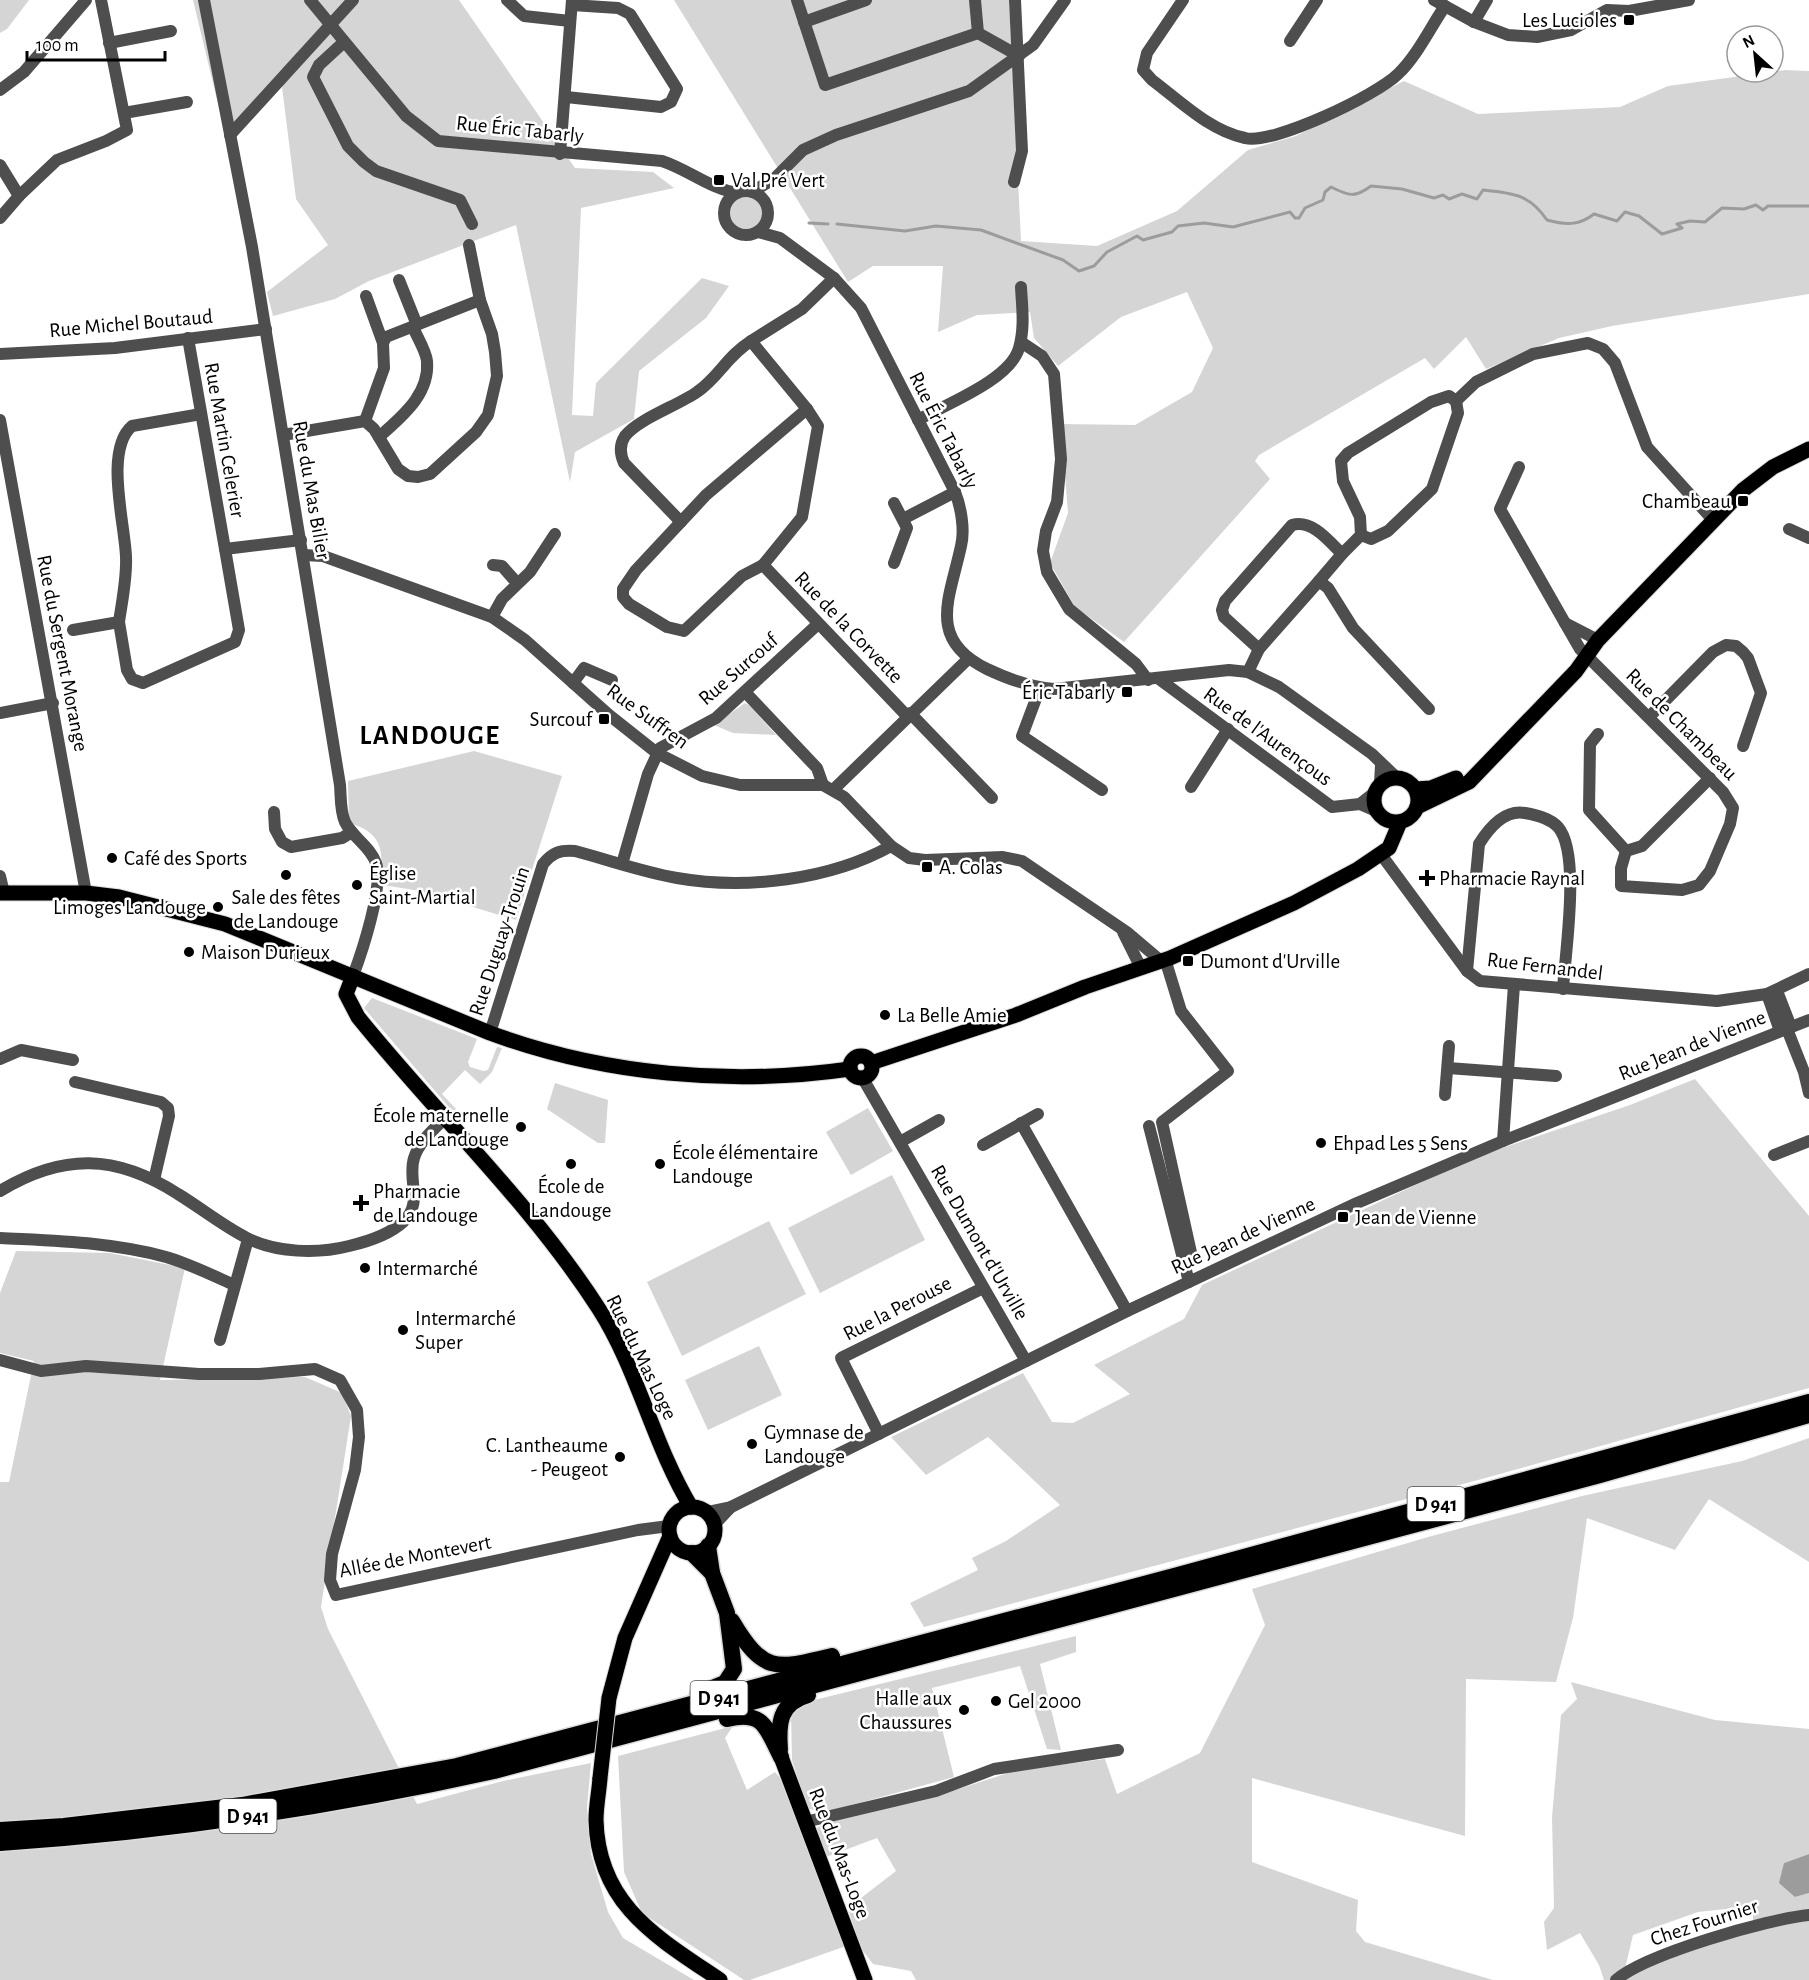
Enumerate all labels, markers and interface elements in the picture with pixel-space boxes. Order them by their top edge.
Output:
place label: Les Lucioles [1522,10,1617,31]
marker: Les Lucioles [1622,13,1636,27]
scale bar [27,24,165,62]
north arrow [1725,24,1785,84]
text: N [1740,32,1757,51]
text: 100 m [36,37,79,55]
street label: Rue Éric Tabarly [455,110,585,147]
place label: Val Pré Vert [731,170,825,191]
marker: Val Pré Vert [712,173,726,187]
street label: Rue Michel Boutaud [48,306,214,341]
street label: Rue Martin Celerier [201,361,249,520]
street label: Rue Éric Tabarly [905,367,984,492]
street label: Rue du Mas Bilier [289,419,334,561]
place label: Chambeau [1642,491,1731,512]
marker: Chambeau [1736,494,1750,508]
street label: Rue du Sergent Morange [33,553,92,753]
street label: Rue de la Corvette [790,567,907,687]
street label: Rue Surcouf [695,628,783,709]
street label: Rue de Chambeau [1622,665,1742,784]
street label: Rue Suffren [603,680,692,753]
place label: Éric Tabarly [1022,680,1115,703]
street label: Rue de l'Aurençous [1200,683,1336,790]
marker: Éric Tabarly [1120,685,1134,699]
place label: Surcouf [530,709,594,730]
marker: Surcouf [597,712,611,726]
district label: LANDOUGE [360,722,500,749]
place label: Café des Sports [124,848,247,869]
marker: Café des Sports [105,851,119,865]
place label: A. Colas [939,857,1003,878]
marker: A. Colas [920,860,934,874]
place label: Église Saint-Martial [369,861,476,908]
street label: Rue Duguay-Trouin [465,864,534,1018]
marker: Sale des fêtes de Landouge [279,868,293,882]
place label: Pharmacie Raynal [1439,868,1585,889]
marker: Pharmacie Raynal [1420,871,1434,885]
marker: Église Saint-Martial [350,878,364,892]
place label: Sale des fêtes de Landouge [232,887,340,932]
place label: Limoges Landouge [53,897,206,918]
marker: Limoges Landouge [211,900,225,914]
place label: Maison Durieux [201,942,330,963]
marker: Maison Durieux [182,945,196,959]
street label: Rue Fernandel [1486,949,1604,984]
place label: Dumont d'Urville [1200,951,1340,972]
marker: Dumont d'Urville [1181,954,1195,968]
place label: La Belle Amie [897,1005,1007,1026]
street label: Rue Jean de Vienne [1616,1006,1769,1084]
marker: La Belle Amie [878,1008,892,1022]
place label: École maternelle de Landouge [373,1103,509,1150]
marker: École maternelle de Landouge [514,1120,528,1134]
place label: Ehpad Les 5 Sens [1333,1133,1468,1154]
marker: Ehpad Les 5 Sens [1314,1136,1328,1150]
place label: École élémentaire Landouge [672,1140,818,1187]
marker: École de Landouge [564,1157,578,1171]
marker: École élémentaire Landouge [653,1157,667,1171]
street label: Rue Dumont d'Urville [927,1161,1032,1323]
place label: École de Landouge [531,1174,611,1221]
place label: Pharmacie de Landouge [373,1181,478,1226]
street label: Rue Jean de Vienne [1168,1193,1319,1278]
marker: Pharmacie de Landouge [354,1196,368,1210]
place label: Jean de Vienne [1355,1207,1476,1228]
marker: Jean de Vienne [1336,1210,1350,1224]
place label: Intermarché [377,1258,478,1279]
marker: Intermarché [358,1261,372,1275]
street label: Rue la Perouse [840,1272,955,1345]
street label: Rue du Mas Loge [602,1291,681,1423]
place label: Intermarché Super [415,1308,516,1353]
marker: Intermarché Super [396,1323,410,1337]
place label: Gymnase de Landouge [764,1422,864,1467]
place label: C. Lantheaume - Peugeot [486,1435,608,1480]
marker: Gymnase de Landouge [745,1437,759,1451]
marker: C. Lantheaume - Peugeot [613,1450,627,1464]
road number: D 941 [1408,1487,1464,1521]
street label: Allée de Montevert [337,1531,493,1582]
road number: D 941 [690,1681,748,1715]
place label: Halle aux Chaussures [859,1688,952,1733]
place label: Gel 2000 [1008,1691,1081,1712]
marker: Gel 2000 [989,1694,1003,1708]
marker: Halle aux Chaussures [957,1703,971,1717]
street label: Rue du Mas-Loge [805,1785,874,1922]
road number: D 941 [220,1799,276,1833]
street label: Chez Fournier [1648,1895,1761,1950]

